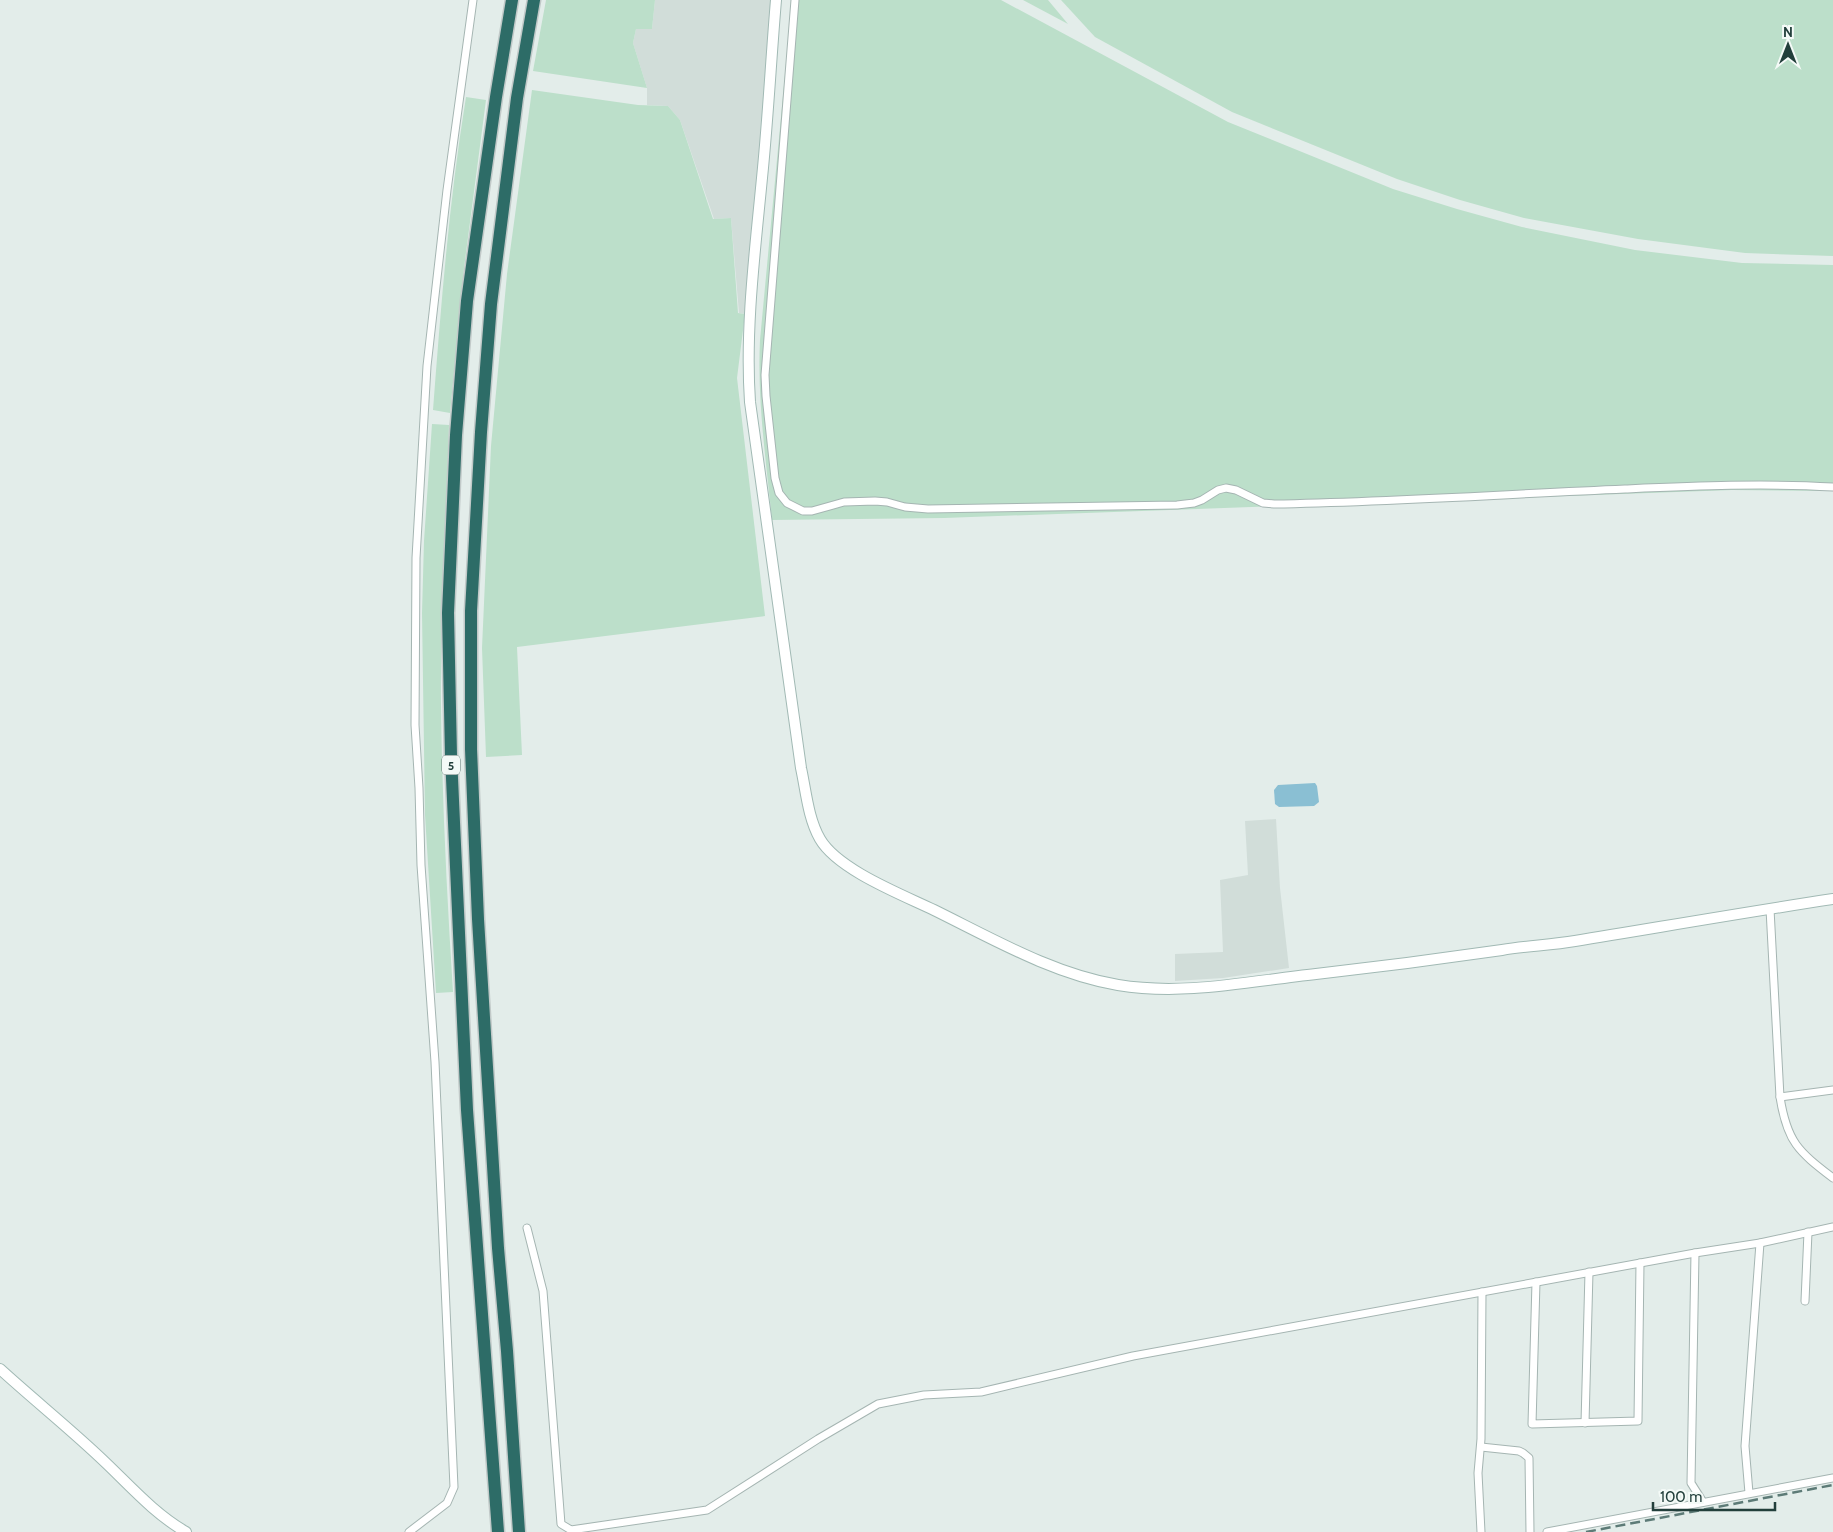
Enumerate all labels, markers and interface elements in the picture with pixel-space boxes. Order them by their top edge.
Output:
north arrow [1763,20,1813,70]
text: N [1783,23,1793,41]
road number: 5 [442,756,460,774]
scale bar [1653,1480,1776,1512]
text: 100 m [1660,1488,1702,1506]

